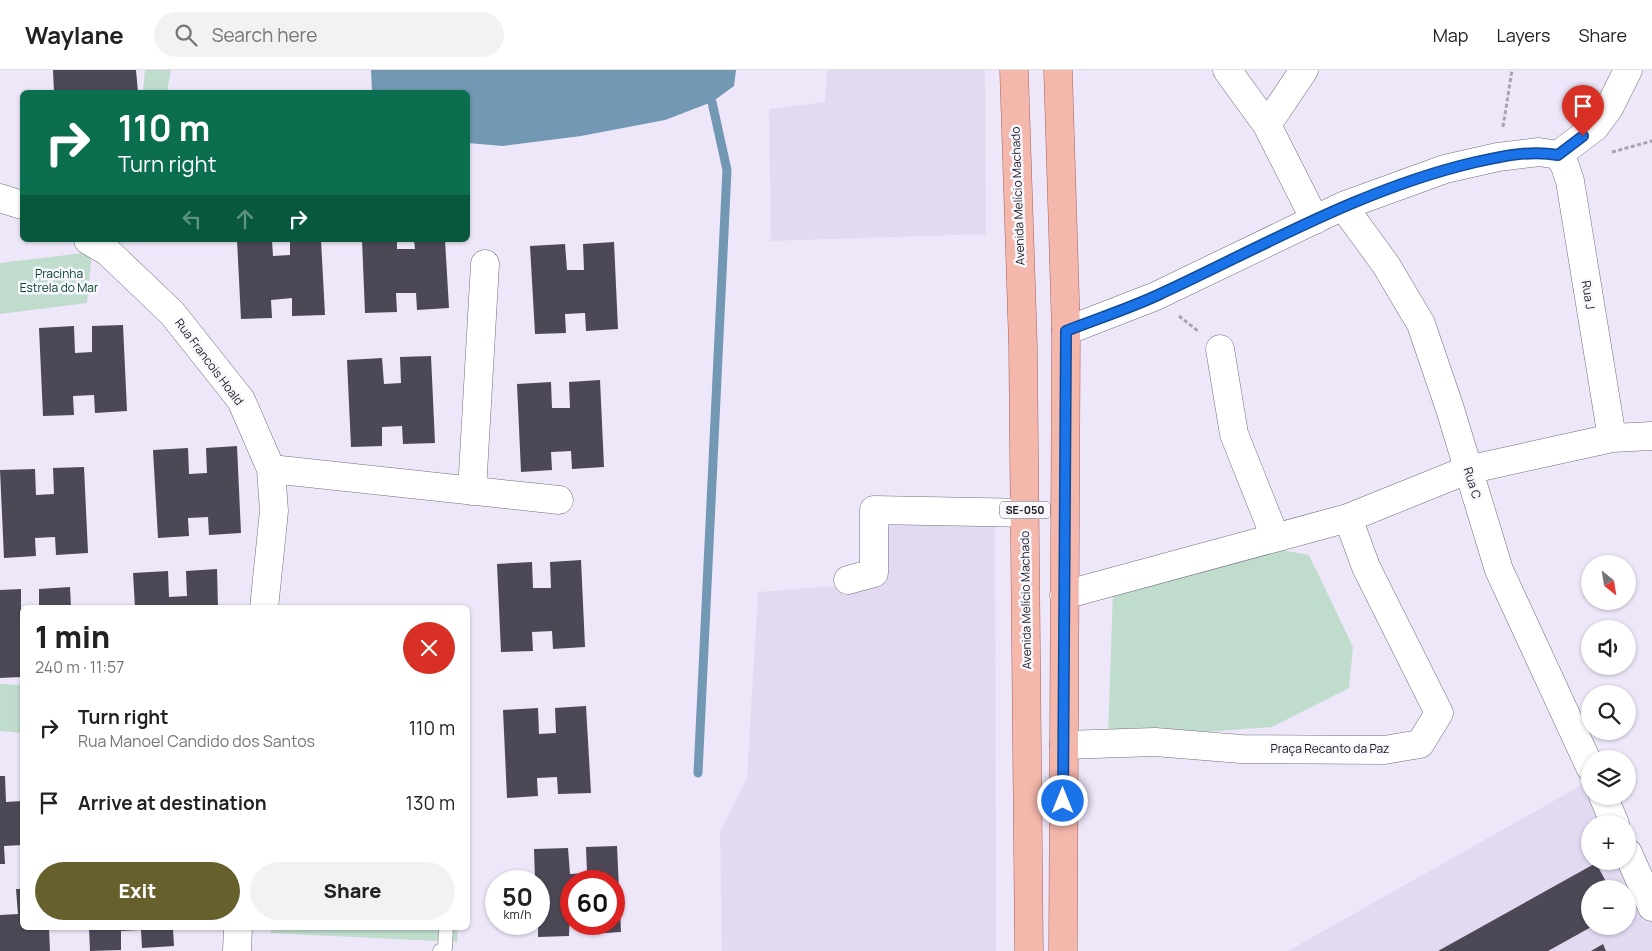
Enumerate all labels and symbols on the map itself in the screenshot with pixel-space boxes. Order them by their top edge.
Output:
pin [1562,85,1604,136]
street label: Avenida Melício Machado [1007,126,1028,266]
park label: Pracinha Estrela do Mar [20,265,99,296]
street label: Rua J [1578,279,1599,311]
street label: Rua Francois Hoald [171,315,248,409]
street label: Rua C [1460,465,1485,501]
road number: SE-050 [1000,502,1050,518]
street label: Avenida Melício Machado [1016,530,1035,670]
north arrow [1581,555,1636,610]
street label: Praça Recanto da Paz [1271,740,1389,757]
position arrow [1036,774,1088,826]
speed limit sign: 60 [560,870,625,935]

